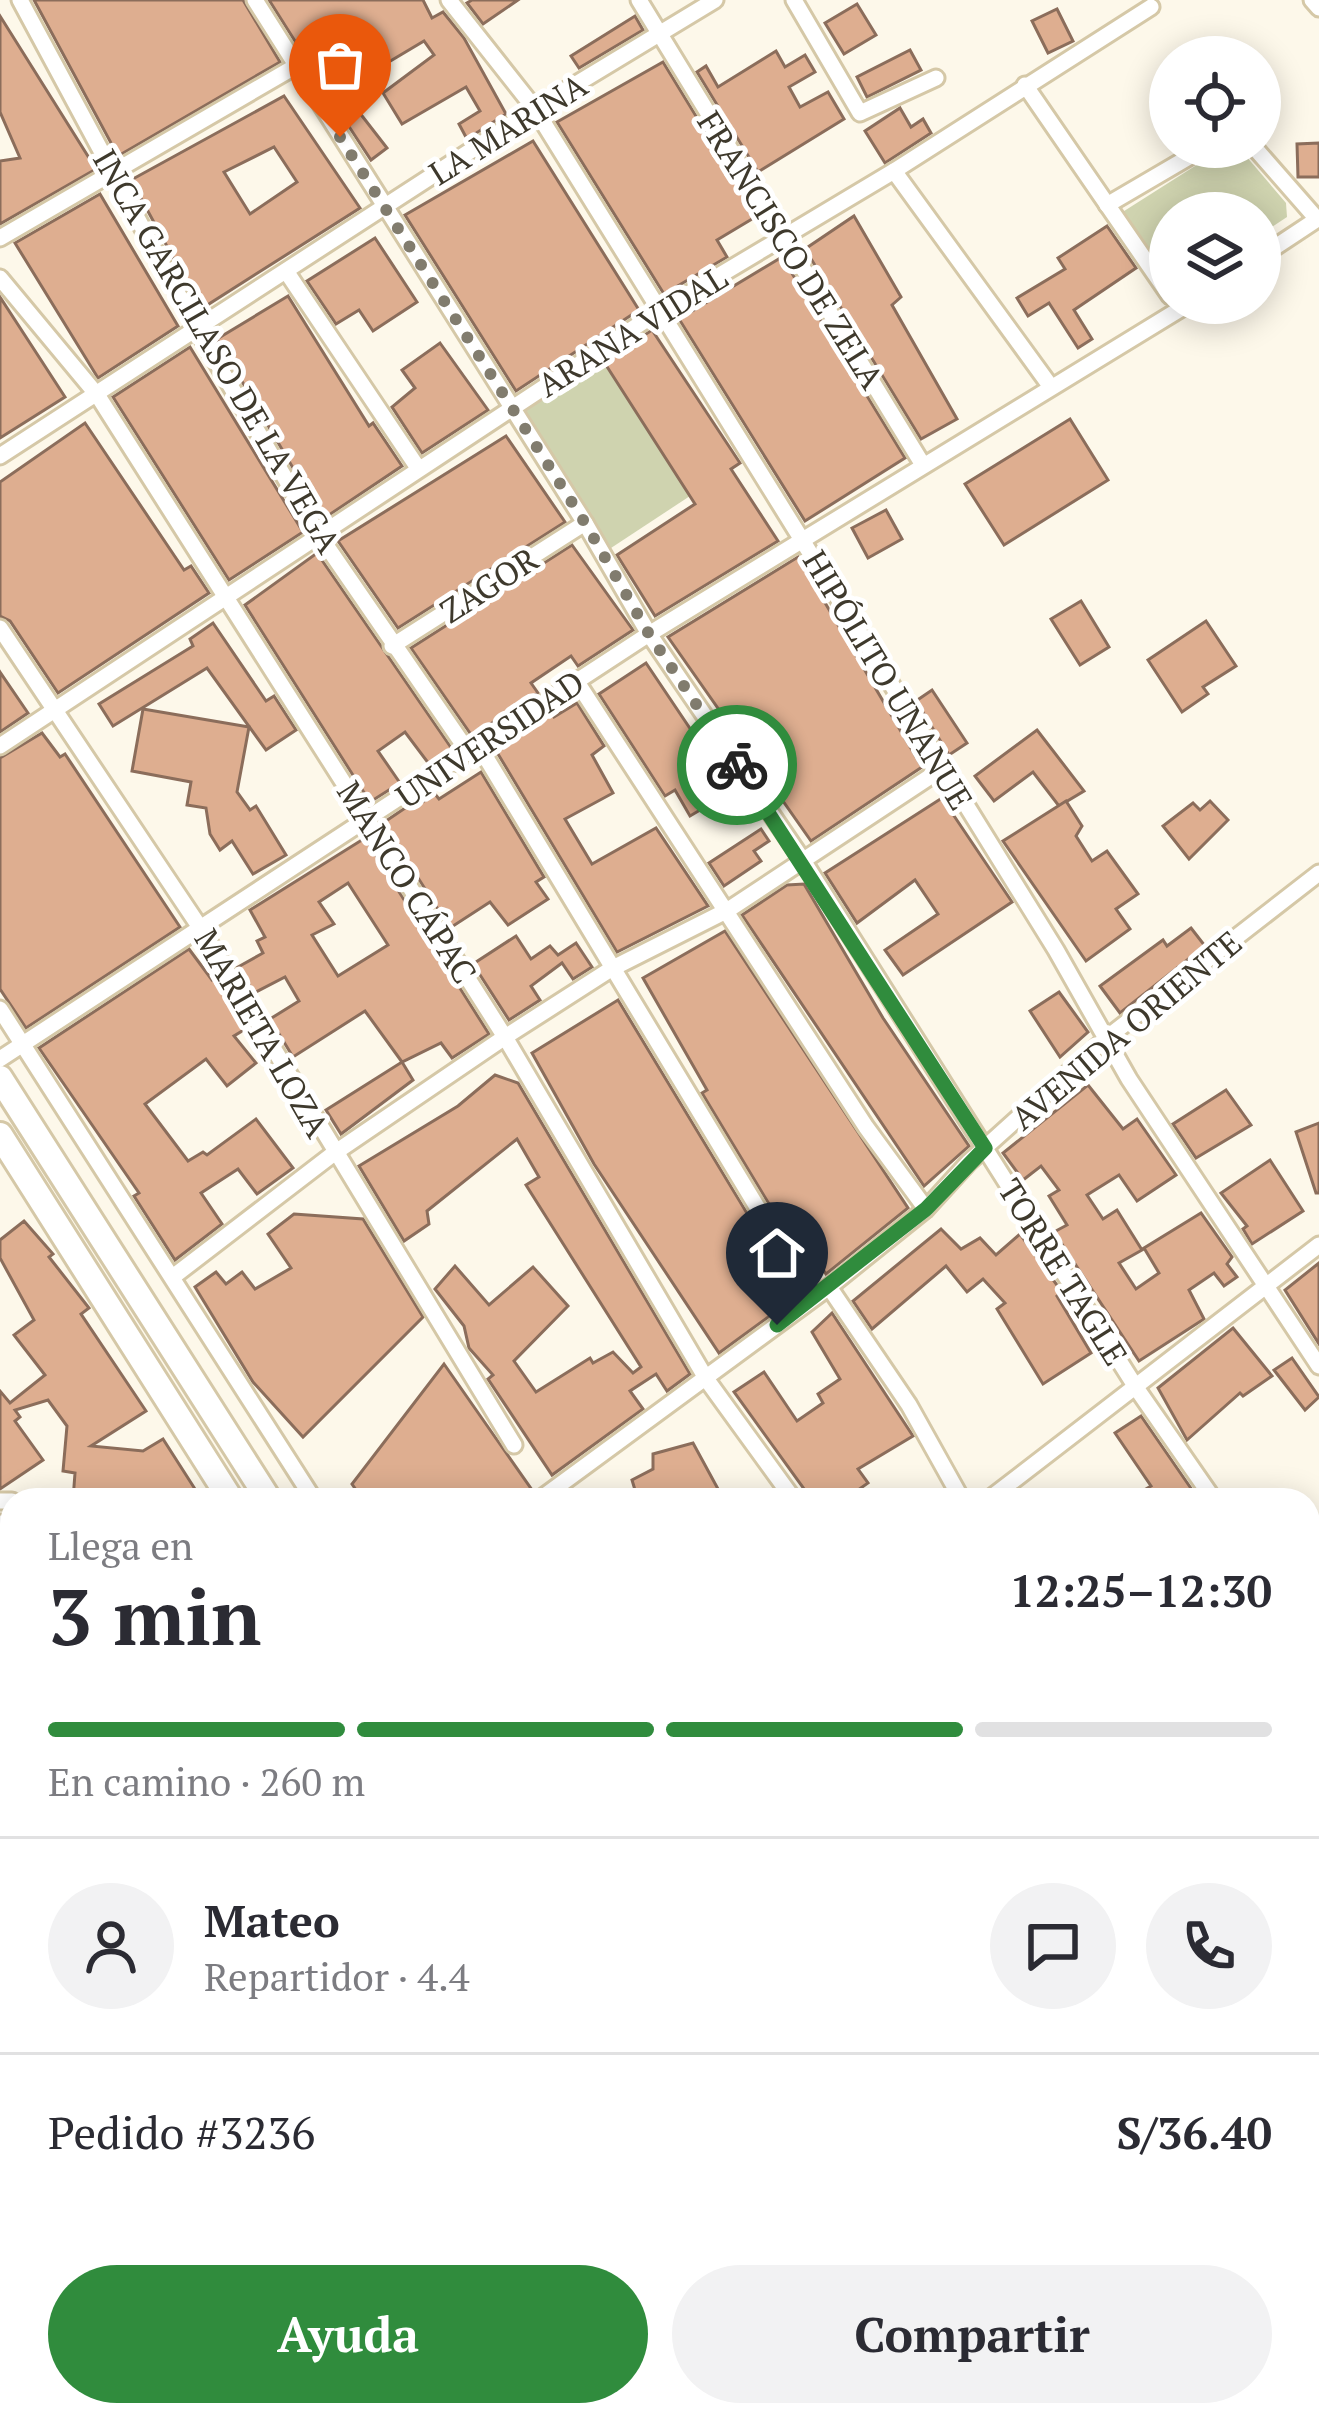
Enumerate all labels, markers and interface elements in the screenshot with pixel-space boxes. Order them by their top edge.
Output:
pin [289,14,391,137]
icon: bag [307,32,373,98]
map controls [1149,36,1281,324]
button: locate [1149,36,1281,168]
street label: LA MARINA [421,63,595,194]
street label: FRANCISCO DE ZELA [688,103,895,397]
street label: INCA GARCILASO DE LA VEGA [84,141,351,561]
button: layers [1149,192,1281,324]
street label: ARANA VIDAL [529,255,735,406]
street label: ZAGOR [432,537,546,632]
street label: HIPÓLITO UNANUE [794,542,983,817]
street label: UNIVERSIDAD [388,660,592,817]
courier [677,705,797,825]
icon: bike [704,732,770,798]
street label: MANCO CÁPAC [328,773,487,991]
street label: MARIETA LOZA [185,921,340,1145]
street label: AVENIDA ORIENTE [1001,921,1250,1139]
street label: TORRE TAGLE [989,1171,1138,1373]
pin [726,1202,828,1325]
icon: home [744,1220,810,1286]
text: Llega en [48,1519,193,1571]
text: 12:25–12:30 [1010,1560,1272,1620]
text: 3 min [48,1564,261,1667]
text: En camino · 260 m [48,1755,365,1807]
button: person [48,1883,174,2009]
button: chat [990,1883,1116,2009]
button: phone [1146,1883,1272,2009]
text: Mateo [204,1890,340,1950]
text: Repartidor · 4.4 [204,1950,470,2002]
text: Pedido #3236 [48,2102,315,2162]
text: S/36.40 [1116,2102,1272,2162]
button: Ayuda [48,2265,648,2403]
button: Compartir [672,2265,1272,2403]

